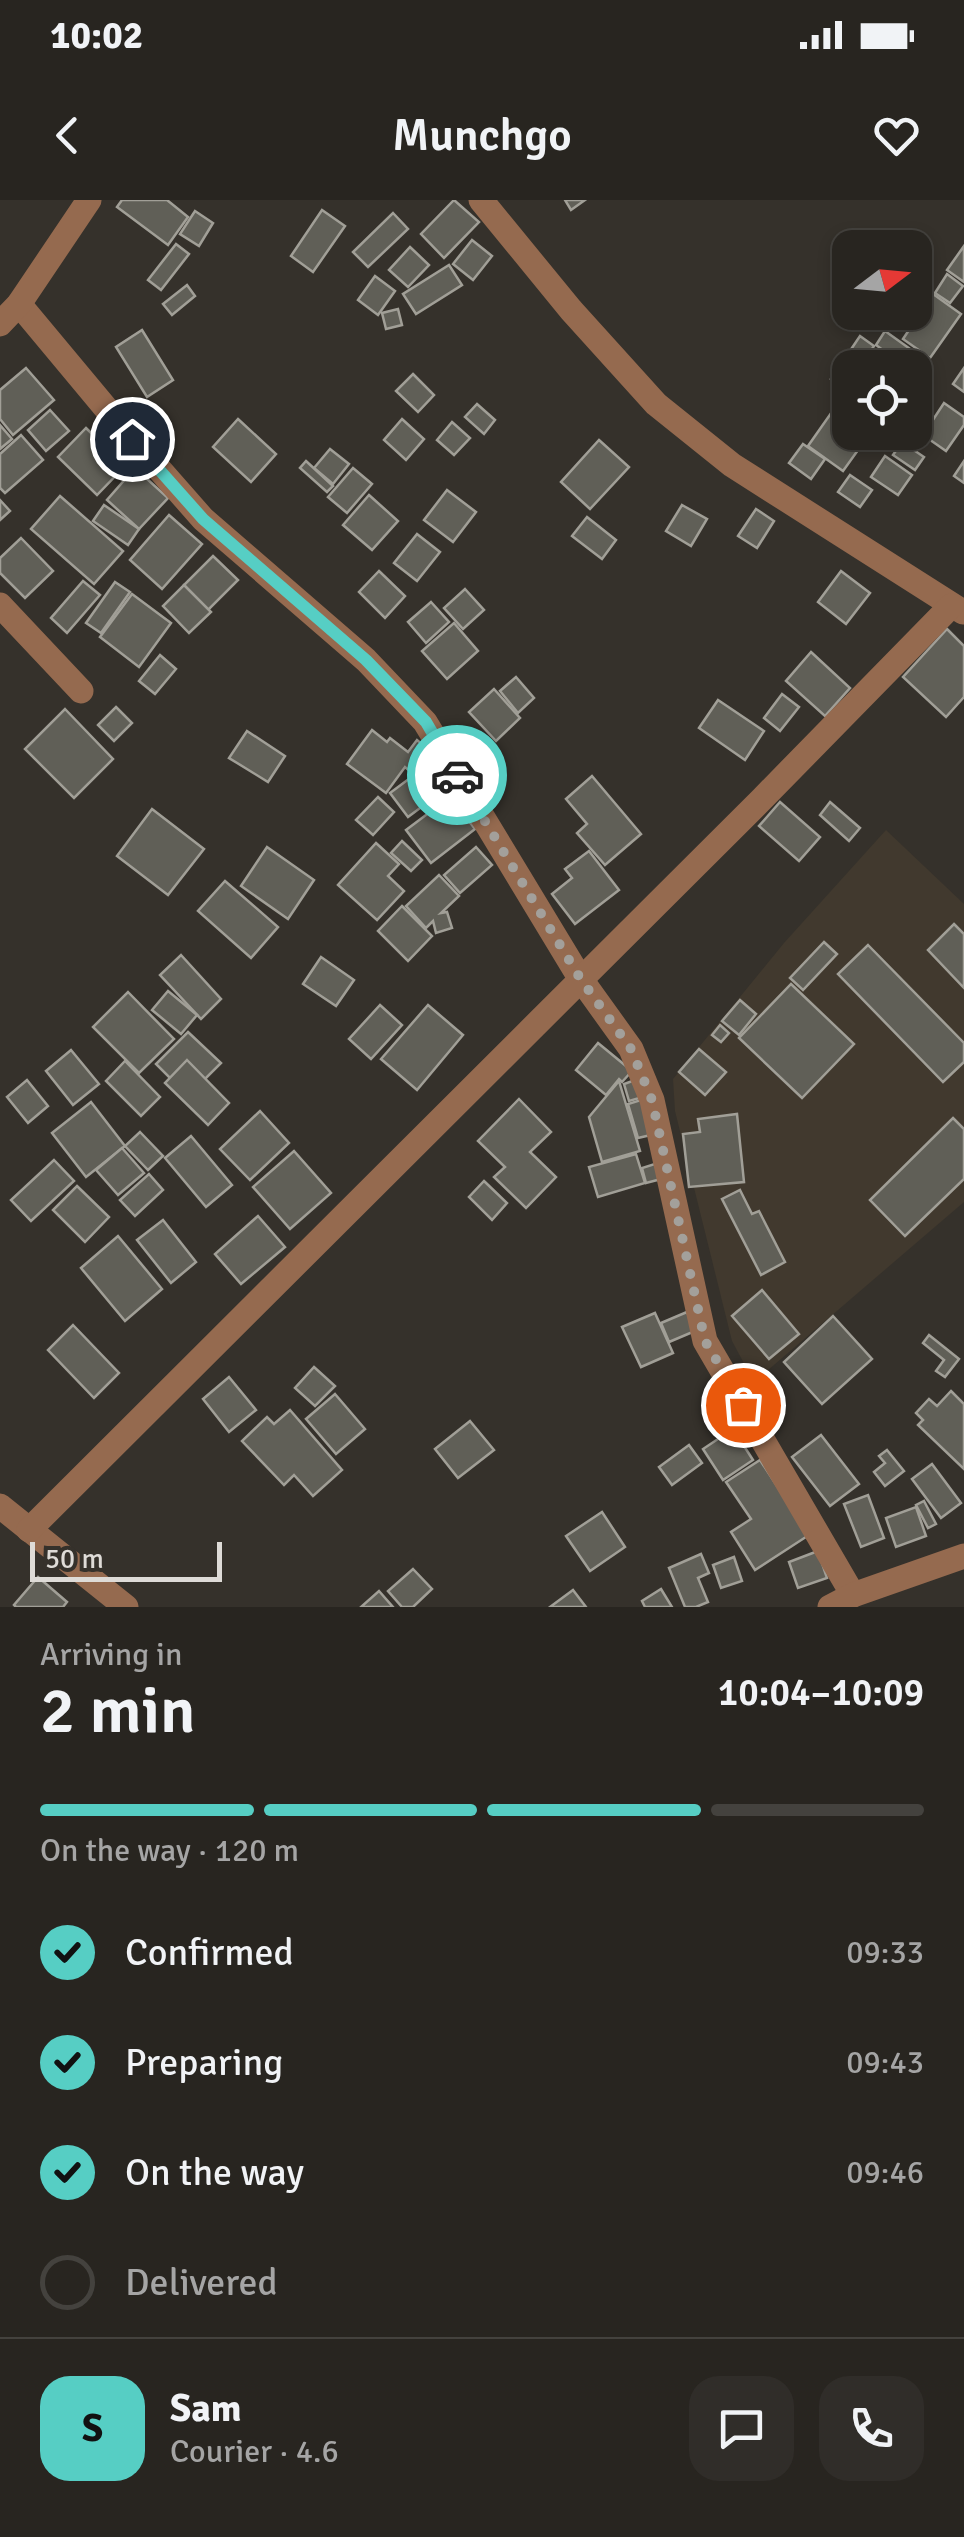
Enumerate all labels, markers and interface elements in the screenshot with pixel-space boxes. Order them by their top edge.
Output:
text: 10:02 [50,12,143,59]
icon: back [40,108,95,163]
text: Munchgo [392,108,572,163]
icon: heart [869,108,924,163]
north arrow [832,230,932,330]
map controls [832,230,932,450]
button: locate [832,350,932,450]
pin [90,397,175,482]
icon: home [105,412,160,467]
courier [407,725,507,825]
icon: car [430,748,485,803]
pin [701,1363,786,1448]
icon: bag [716,1378,771,1433]
scale bar [30,1537,222,1582]
text: 50 m [45,1542,104,1576]
text: Arriving in [40,1635,182,1674]
text: 10:04–10:09 [718,1669,924,1716]
text: 2 min [40,1671,196,1751]
text: On the way · 120 m [40,1831,299,1870]
icon: check [40,1925,95,1980]
text: Confirmed [125,1929,294,1976]
text: 09:33 [846,1933,924,1972]
icon: check [40,2035,95,2090]
text: Preparing [125,2039,283,2086]
text: 09:43 [846,2043,924,2082]
icon: check [40,2145,95,2200]
text: On the way [125,2149,304,2196]
text: 09:46 [846,2153,924,2192]
text: Delivered [125,2259,278,2306]
button: chat [689,2376,794,2481]
button: phone [819,2376,924,2481]
text: Sam [170,2385,241,2432]
text: S [82,2405,103,2452]
text: Courier · 4.6 [170,2432,339,2471]

